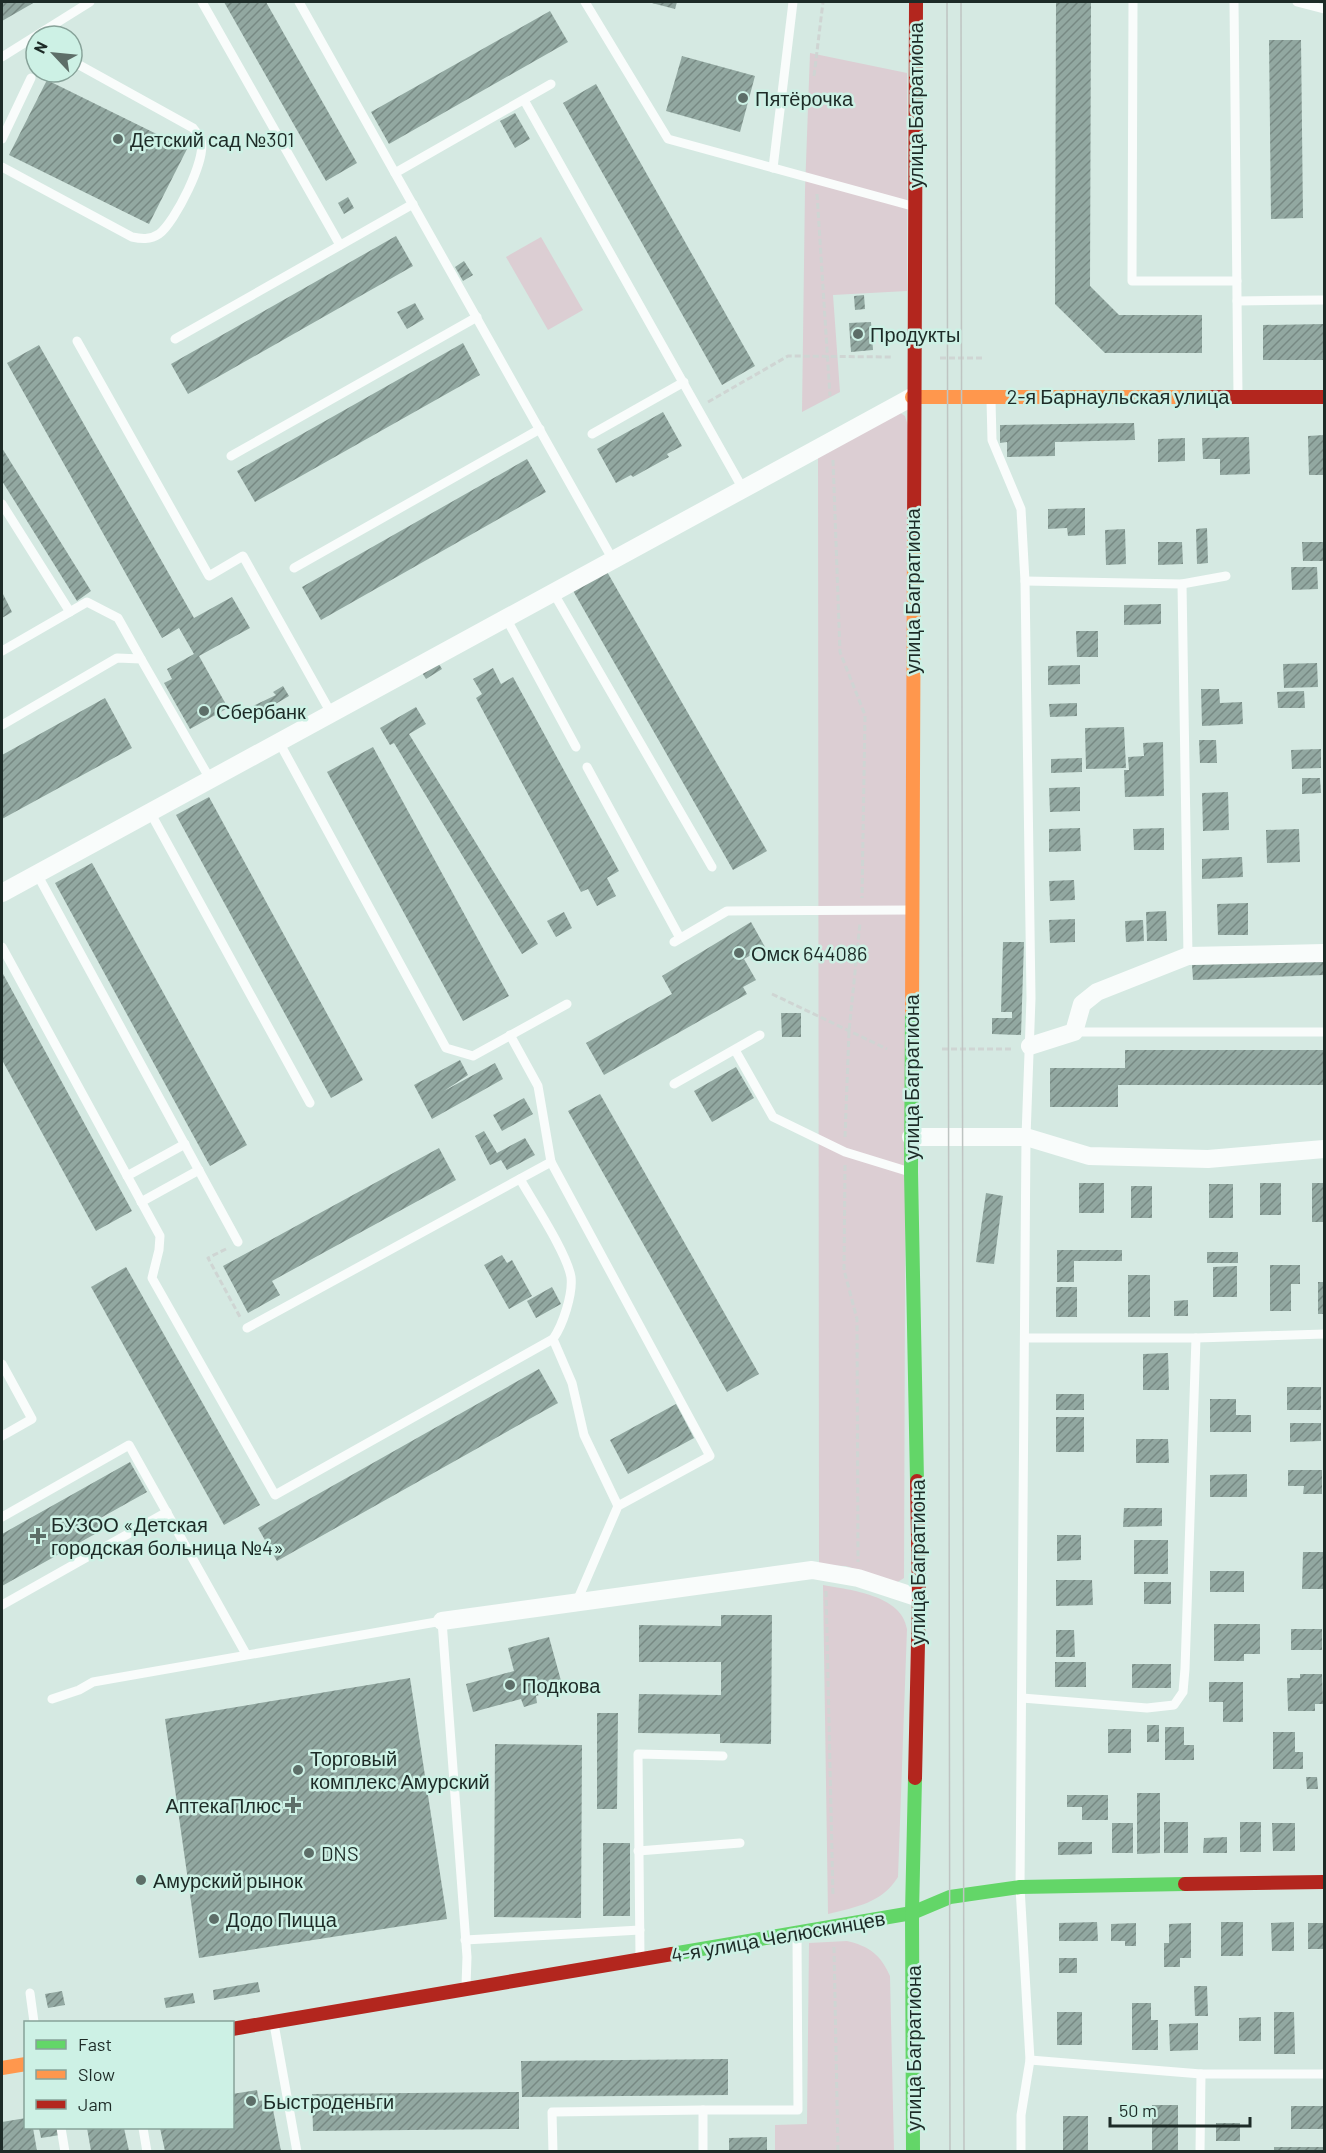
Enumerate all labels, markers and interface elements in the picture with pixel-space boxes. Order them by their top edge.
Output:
street label: улица Багратиона [903,21,927,188]
north arrow [24,24,84,84]
text: N [29,38,51,56]
place label: Пятёрочка [755,86,854,110]
marker: Пятёрочка [736,91,750,105]
place label: Детский сад №301 [130,127,294,151]
marker: Детский сад №301 [111,132,125,146]
place label: Продукты [870,322,960,346]
marker: Продукты [851,327,865,341]
street label: 2-я Барнаульская улица [1007,384,1230,408]
street label: улица Багратиона [900,507,924,674]
place label: Сбербанк [216,699,306,723]
marker: Сбербанк [197,704,211,718]
place label: Омск 644086 [751,941,867,965]
marker: Омск 644086 [732,946,746,960]
street label: улица Багратиона [899,993,923,1160]
street label: улица Багратиона [905,1478,929,1645]
place label: БУЗОО «Детская городская больница №4» [51,1512,284,1559]
marker: БУЗОО «Детская городская больница №4» [29,1527,47,1545]
place label: Подкова [522,1673,601,1697]
marker: Подкова [503,1678,517,1692]
place label: Торговый комплекс Амурский [310,1746,490,1793]
marker: Торговый комплекс Амурский [291,1763,305,1777]
place label: АптекаПлюс [165,1793,281,1817]
marker: АптекаПлюс [286,1798,300,1812]
place label: DNS [321,1841,359,1865]
marker: DNS [302,1846,316,1860]
place label: Амурский рынок [153,1868,303,1892]
marker: Амурский рынок [134,1873,148,1887]
street label: 4-я улица Челюскинцев [669,1905,887,1967]
place label: Додо Пицца [226,1907,338,1931]
marker: Додо Пицца [207,1912,221,1926]
street label: улица Багратиона [901,1964,925,2131]
legend [24,2021,234,2129]
text: Fast [78,2033,112,2055]
text: Slow [78,2063,115,2085]
place label: Быстроденьги [263,2089,394,2113]
scale bar [1110,2090,1250,2128]
text: Jam [78,2093,112,2115]
marker: Быстроденьги [244,2094,258,2108]
text: 50 m [1119,2099,1157,2121]

